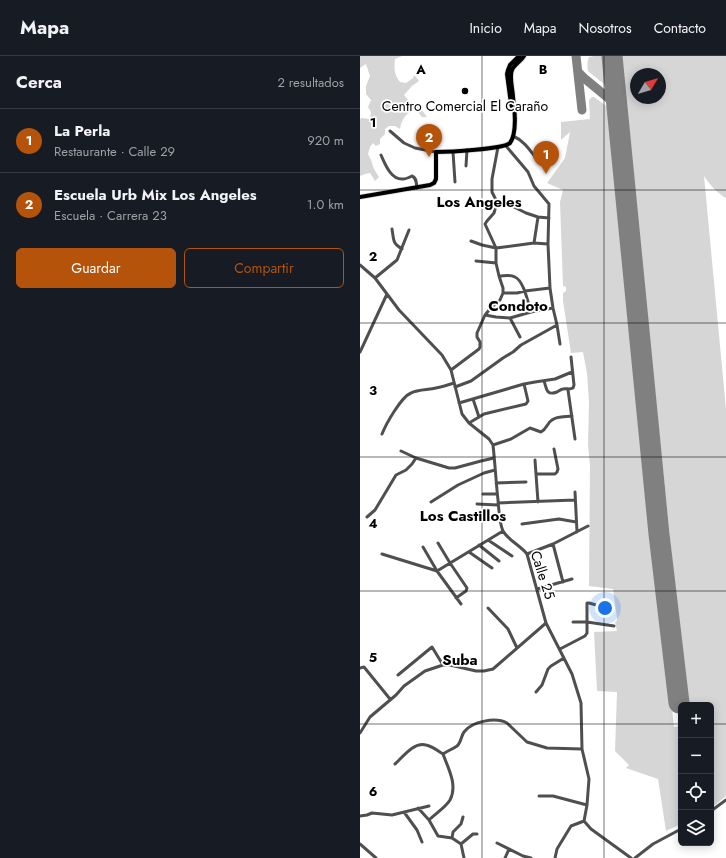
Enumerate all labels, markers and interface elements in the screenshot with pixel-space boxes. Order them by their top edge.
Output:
text: Mapa [20,14,69,41]
text: Inicio [469,18,502,38]
text: Mapa [524,18,557,38]
text: Nosotros [579,18,632,38]
text: Contacto [654,18,706,38]
text: A [415,60,426,79]
text: B [539,60,548,79]
north arrow [630,68,666,104]
text: Cerca [16,70,62,94]
text: 2 resultados [278,73,344,92]
marker: Centro Comercial El Caraño [460,86,470,96]
place label: Centro Comercial El Caraño [382,96,549,116]
text: 1 [370,113,376,132]
text: La Perla [54,120,110,142]
pin: 2 [416,124,442,157]
text: 1 [26,131,32,150]
text: 920 m [307,131,344,150]
pin: 1 [533,141,559,174]
text: Restaurante · Calle 29 [54,142,175,161]
text: Escuela Urb Mix Los Angeles [54,184,257,206]
district label: Los Angeles [437,191,522,213]
text: 2 [25,195,33,214]
text: 1.0 km [307,195,344,214]
text: Escuela · Carrera 23 [54,206,167,225]
text: 2 [369,247,377,266]
button: Guardar [16,248,176,288]
button: Compartir [184,248,344,288]
district label: Condoto [488,295,548,317]
text: 3 [369,381,377,400]
district label: Los Castillos [420,505,506,527]
text: 4 [368,514,378,533]
street label: Calle 25 [526,548,560,602]
your location [595,598,615,618]
text: 5 [369,648,377,667]
district label: Suba [442,649,478,671]
map controls [678,702,714,846]
button: + [678,702,714,738]
button: − [678,738,714,774]
button: locate [678,774,714,810]
text: 6 [369,782,378,801]
button: layers [678,810,714,846]

